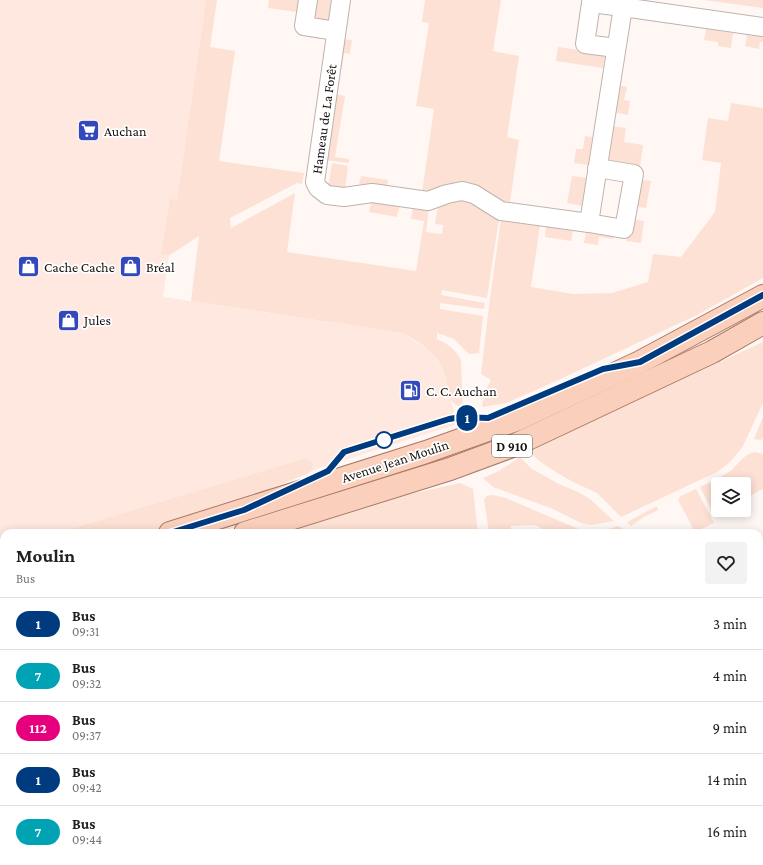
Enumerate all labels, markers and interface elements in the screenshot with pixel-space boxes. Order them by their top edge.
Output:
street label: Hameau de La Forêt [308,63,340,175]
supermarket icon: Auchan [75,118,101,144]
place label: Auchan [104,123,147,139]
shop icon: Cache Cache [15,254,41,280]
shop icon: Bréal [117,254,143,280]
place label: Cache Cache [44,259,115,275]
place label: Bréal [146,259,175,275]
shop icon: Jules [56,307,82,333]
place label: Jules [82,312,111,328]
fuel station icon: C. C. Auchan [398,378,424,404]
place label: C. C. Auchan [426,383,497,399]
line badge: 1 [454,405,480,431]
text: 1 [464,410,470,426]
unlabelled marker [375,431,393,449]
road number: D 910 [492,435,532,457]
street label: Avenue Jean Moulin [339,436,451,486]
map controls [711,477,751,517]
button: layers [711,477,751,517]
button: heart [705,542,747,584]
text: Moulin [16,545,75,566]
text: Bus [16,571,35,586]
text: Bus [72,608,95,624]
text: 1 [35,616,41,632]
text: 3 min [713,616,747,632]
text: 09:31 [72,624,99,639]
text: Bus [72,660,95,676]
text: 7 [35,668,41,684]
text: 4 min [712,668,747,684]
text: 09:32 [72,676,101,691]
text: Bus [72,712,95,728]
text: 112 [29,720,47,736]
text: 9 min [713,720,747,736]
text: 09:37 [72,728,101,743]
text: Bus [72,764,95,780]
text: 1 [35,772,41,788]
text: 14 min [708,772,747,788]
text: 09:42 [72,780,102,795]
text: Bus [72,816,95,832]
text: 7 [35,824,41,840]
text: 16 min [708,824,747,840]
text: 09:44 [72,832,102,847]

